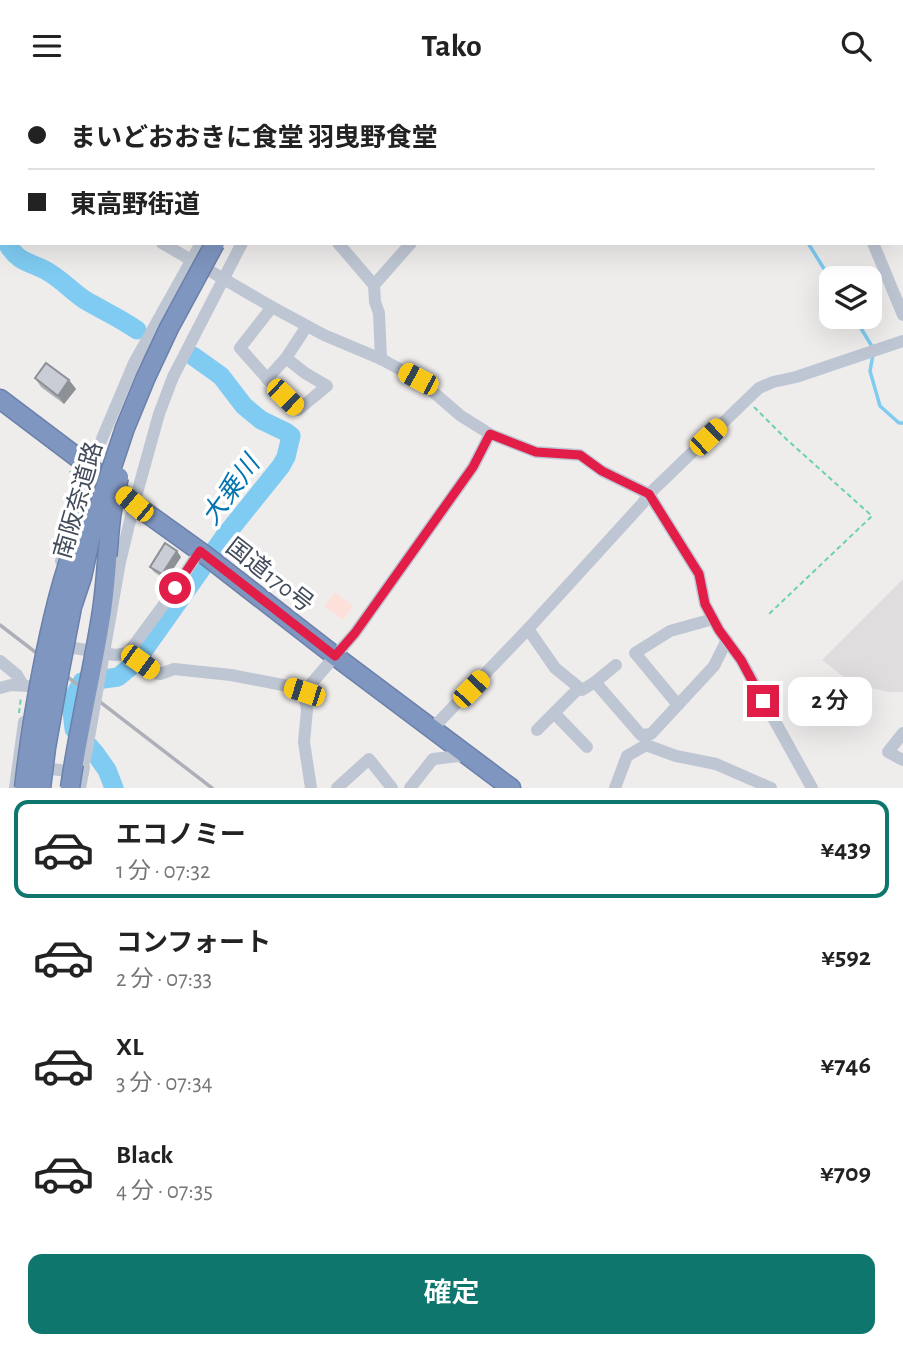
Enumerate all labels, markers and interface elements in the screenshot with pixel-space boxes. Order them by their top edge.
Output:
icon: menu [28,27,66,65]
icon: search [837,27,875,65]
text: Tako [421,30,482,62]
text: まいどおおきに食堂 羽曳野食堂 [70,125,438,151]
text: 東高野街道 [70,192,200,218]
map controls [819,266,882,329]
button: layers [819,266,882,329]
car [395,360,442,398]
car [263,375,308,419]
car [686,415,731,459]
street label: 南阪奈道路 [49,439,107,561]
water label: 大乗川 [197,448,266,530]
car [112,482,157,526]
street label: 国道170号 [221,533,319,617]
route start [159,572,191,604]
car [117,641,164,683]
car [449,667,494,711]
car [281,676,328,708]
callout: 2 分 [788,677,872,725]
route end [747,685,779,717]
text: 2 分 [811,690,849,713]
icon: car [32,818,95,881]
text: エコノミー [116,822,246,848]
text: ¥439 [820,836,871,862]
text: 1 分 · 07:32 [116,860,211,883]
icon: car [32,926,95,989]
text: コンフォート [116,930,271,956]
text: ¥592 [821,944,871,970]
text: 2 分 · 07:33 [116,968,212,991]
icon: car [32,1034,95,1097]
text: XL [116,1034,143,1060]
text: ¥746 [820,1052,871,1078]
text: 3 分 · 07:34 [116,1072,213,1095]
icon: car [32,1142,95,1205]
text: Black [116,1142,173,1168]
text: ¥709 [820,1160,871,1186]
text: 4 分 · 07:35 [116,1180,213,1203]
button: 確定 [28,1254,875,1334]

